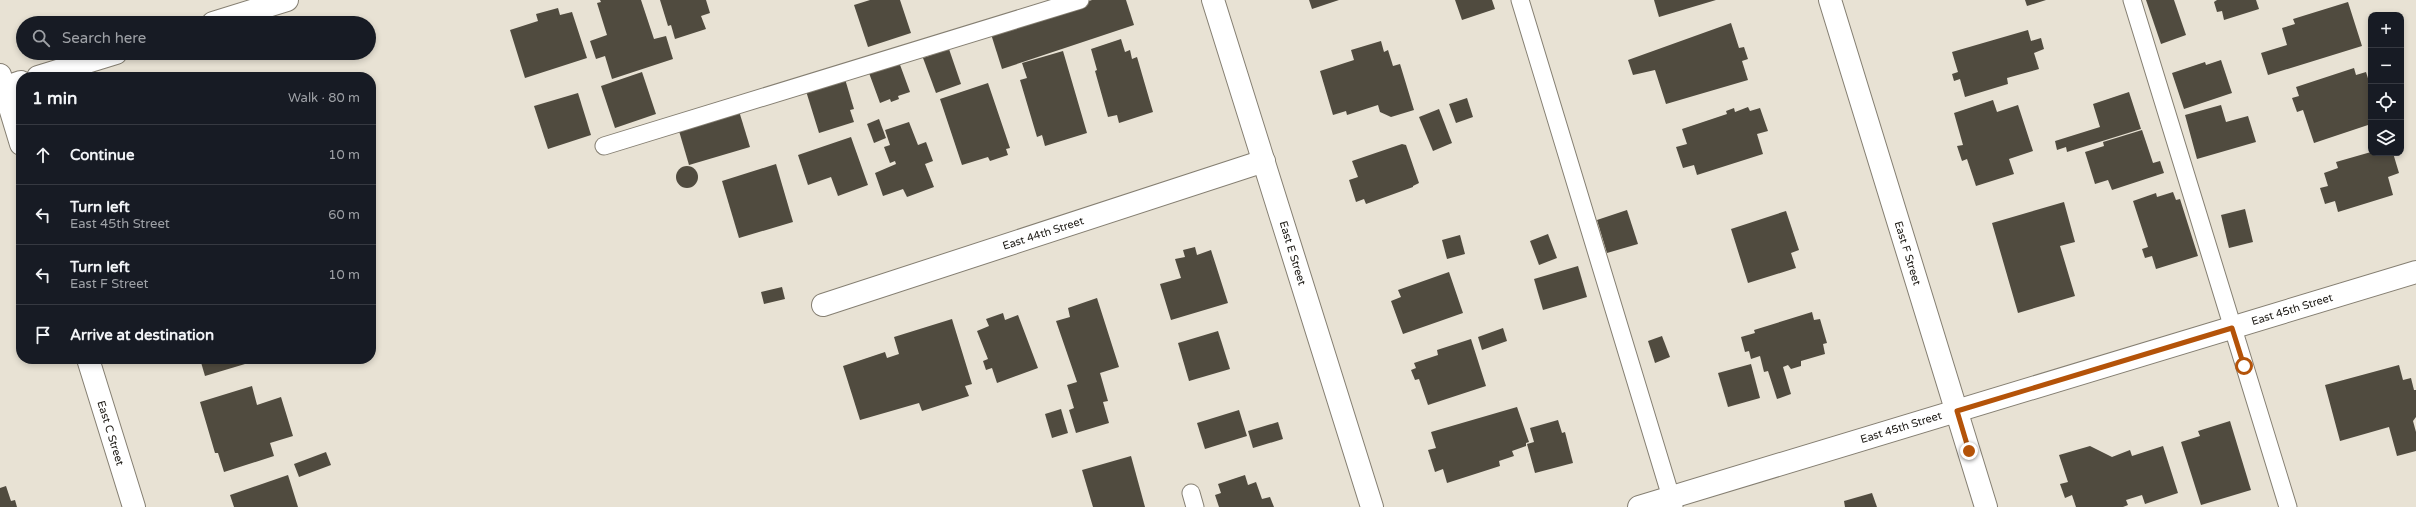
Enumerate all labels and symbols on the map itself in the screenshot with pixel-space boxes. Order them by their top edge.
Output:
street label: East 44th Street [1001,214,1085,253]
street label: East E Street [1277,219,1308,287]
street label: East F Street [1892,219,1923,287]
street label: East 45th Street [2250,291,2334,328]
route start [2235,357,2253,375]
street label: East C Street [94,399,127,467]
street label: East 45th Street [1859,409,1943,446]
route end [1960,442,1978,460]

